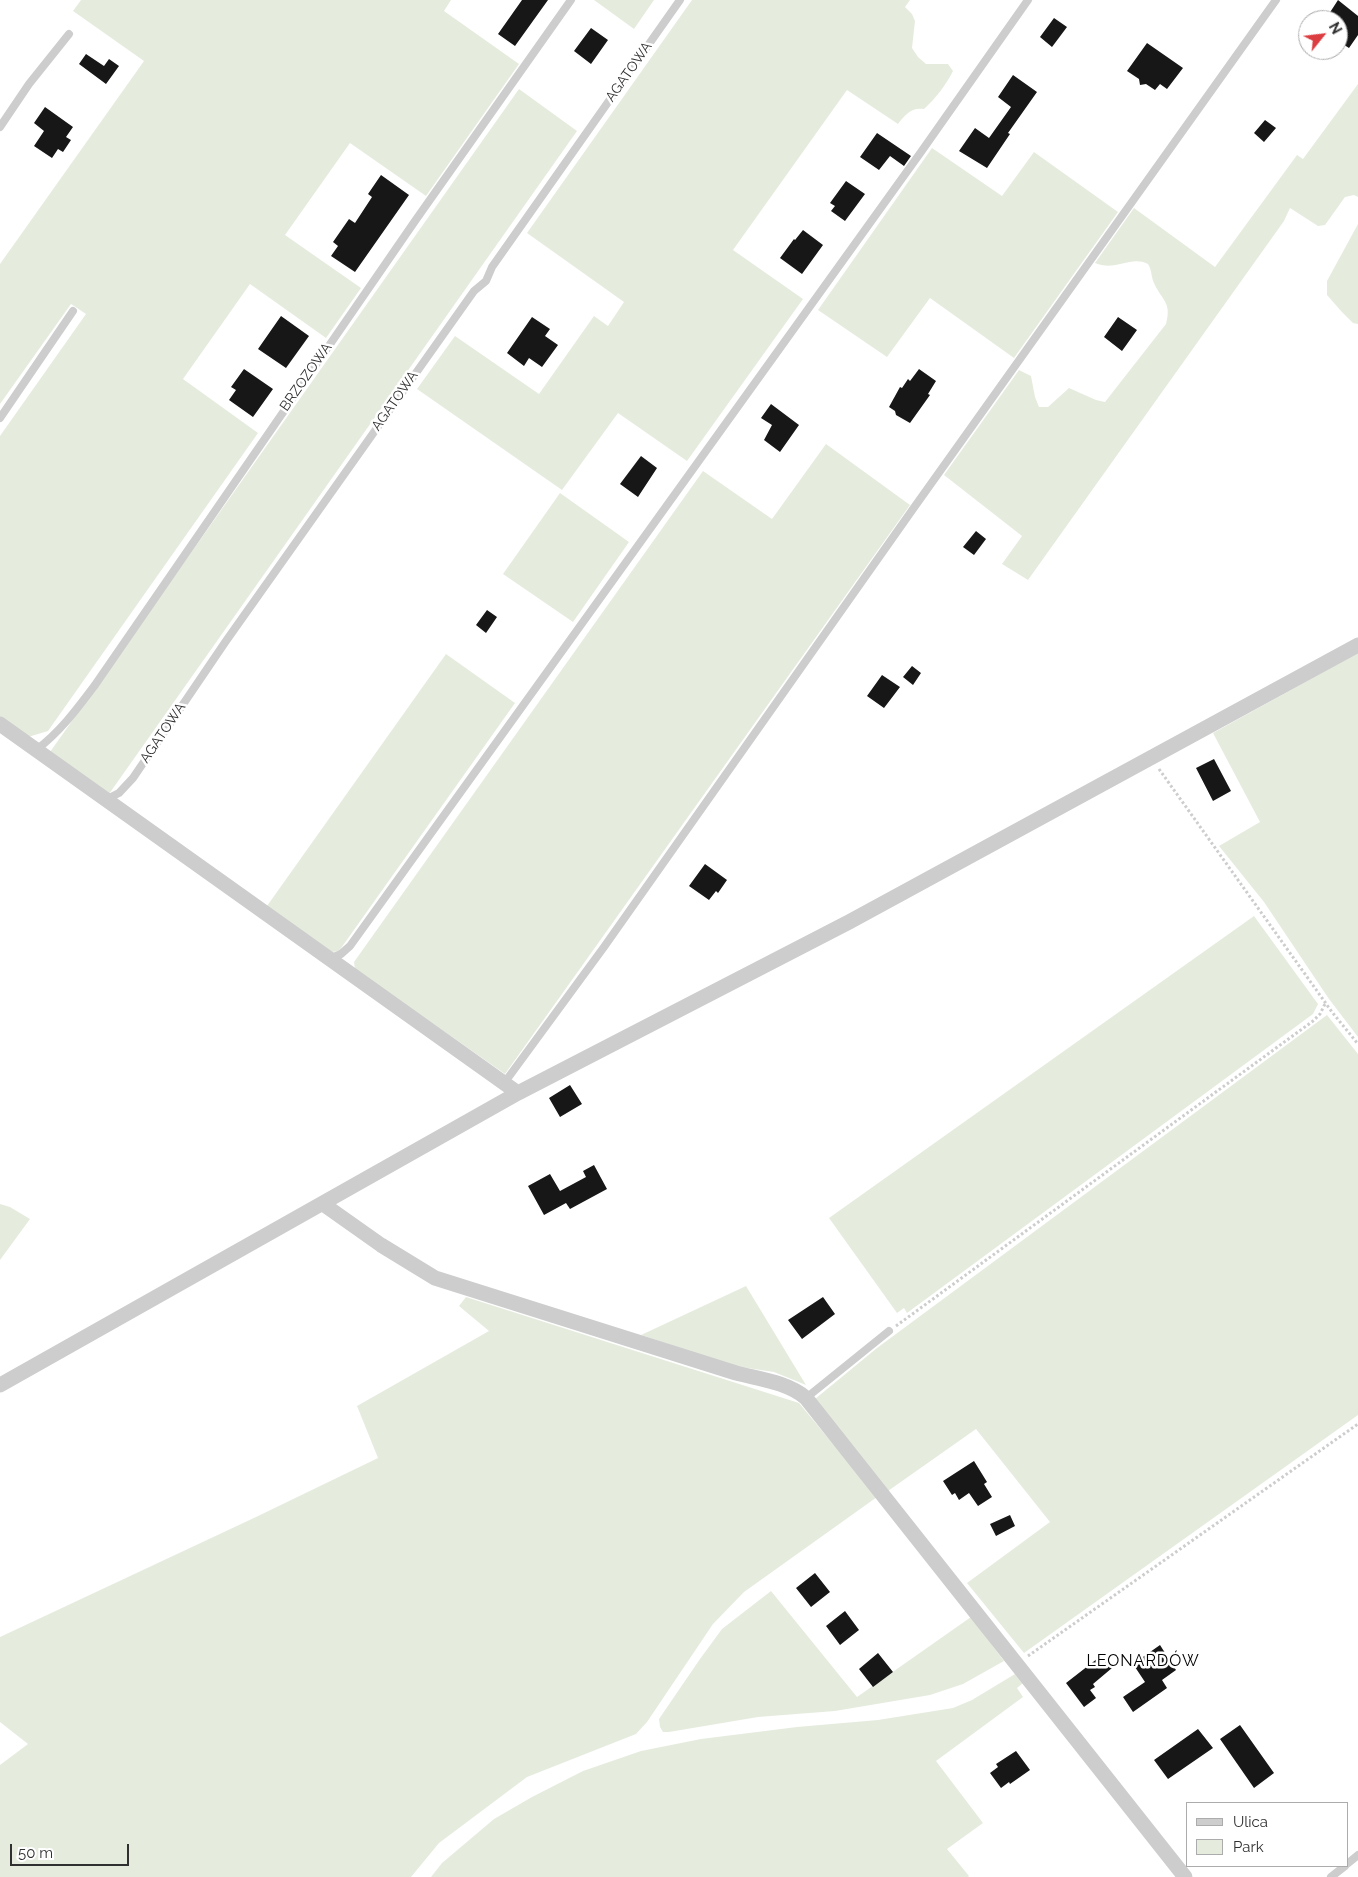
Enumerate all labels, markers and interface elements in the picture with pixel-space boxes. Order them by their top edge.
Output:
north arrow [1298,10,1348,60]
text: N [1326,20,1345,37]
street label: AGATOWA [602,39,656,105]
street label: BRZOZOWA [276,340,336,414]
street label: AGATOWA [368,368,422,434]
street label: AGATOWA [137,700,189,766]
district label: LEONARDÓW [1085,1651,1201,1671]
legend [1186,1802,1348,1867]
text: Ulica [1233,1813,1268,1831]
scale bar [12,1834,131,1866]
text: Park [1233,1838,1264,1856]
text: 50 m [18,1844,53,1862]

